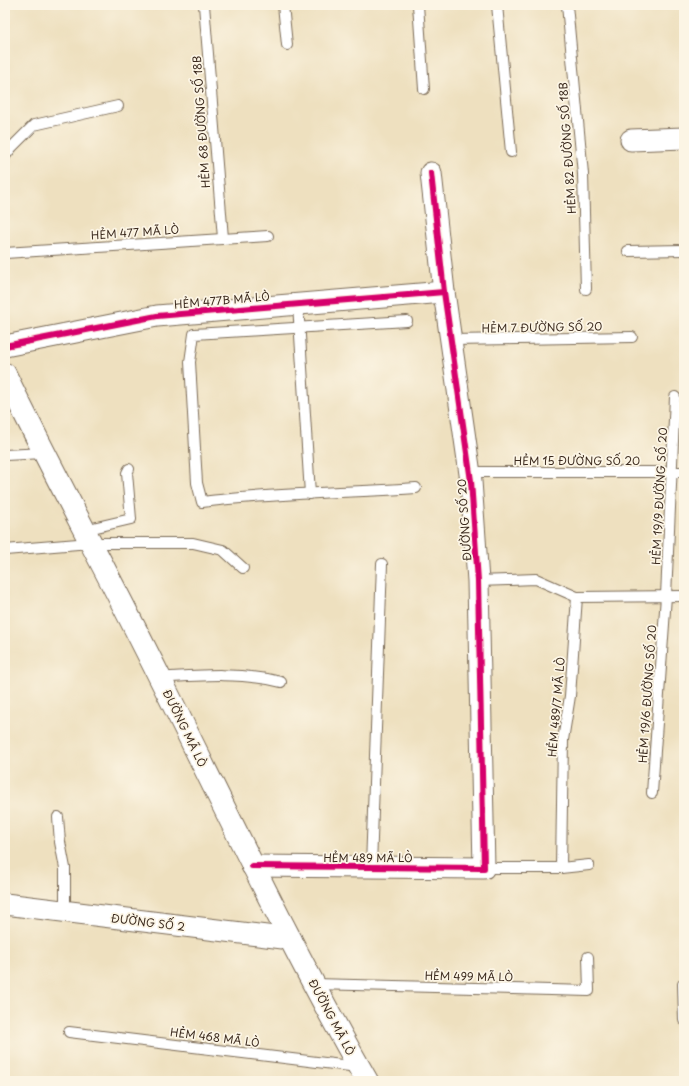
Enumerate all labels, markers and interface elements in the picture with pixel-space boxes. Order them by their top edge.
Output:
street label: HẺM 68 ĐƯỜNG SỐ 18B [188,55,214,189]
street label: HẺM 82 ĐƯỜNG SỐ 18B [554,82,580,214]
street label: HẺM 477 MÃ LÒ [90,220,180,244]
street label: HẺM 477B MÃ LÒ [173,287,271,313]
street label: HẺM 7 ĐƯỜNG SỐ 20 [481,317,603,337]
street label: HẺM 19/9 ĐƯỜNG SỐ 20 [647,427,671,565]
street label: HẺM 15 ĐƯỜNG SỐ 20 [514,452,640,469]
street label: ĐƯỜNG SỐ 20 [453,478,475,562]
street label: HẺM 19/6 ĐƯỜNG SỐ 20 [634,624,660,764]
street label: HẺM 489/7 MÃ LÒ [543,656,569,758]
street label: ĐƯỜNG MÃ LÒ [159,686,211,770]
street label: HẺM 489 MÃ LÒ [323,849,413,866]
street label: ĐƯỜNG SỐ 2 [110,909,186,935]
street label: HẺM 499 MÃ LÒ [425,967,514,985]
street label: ĐƯỜNG MÃ LÒ [305,976,359,1058]
street label: HẺM 468 MÃ LÒ [169,1023,261,1051]

